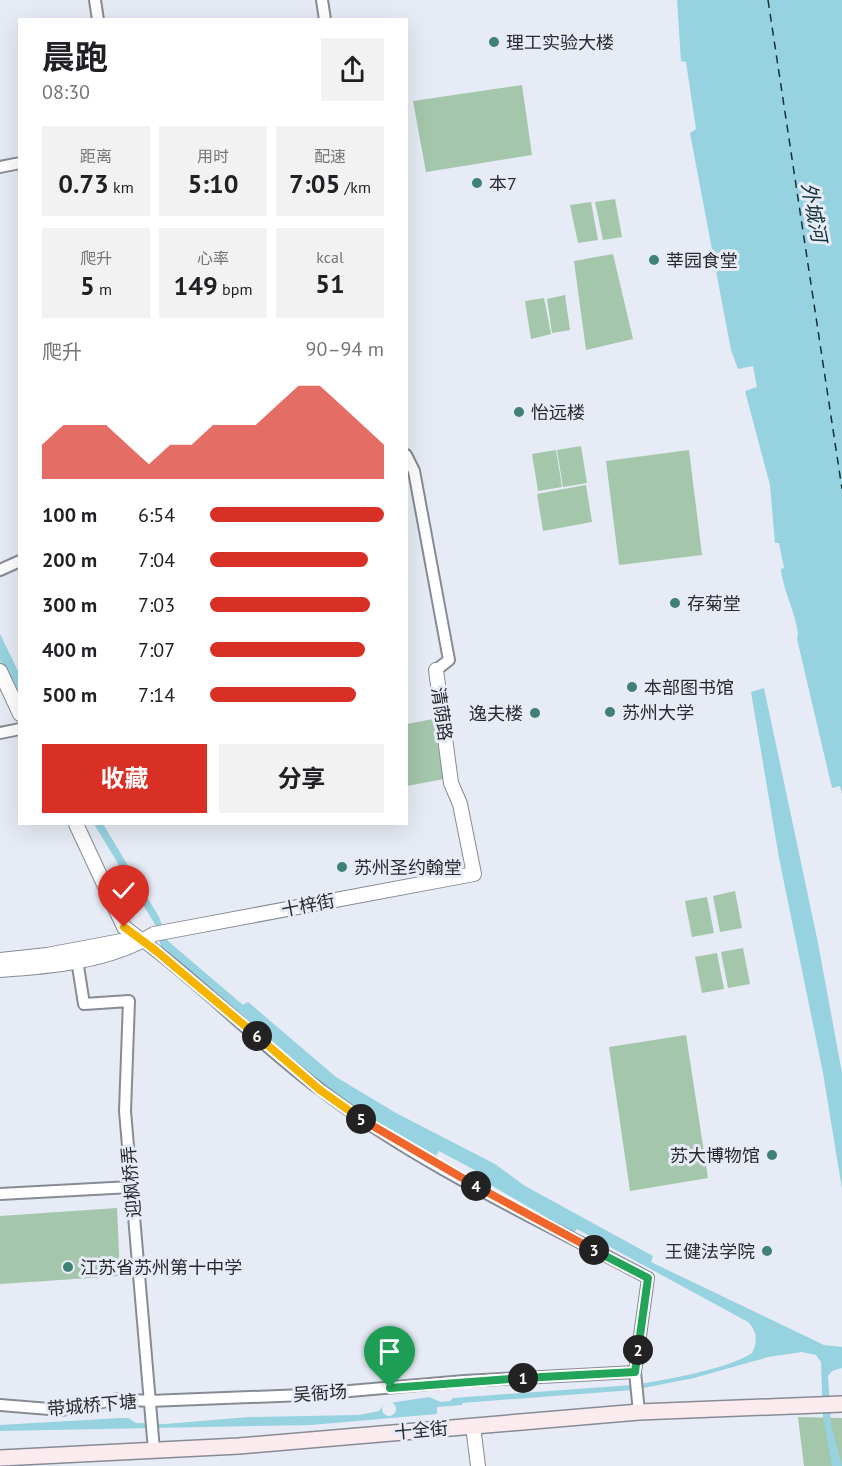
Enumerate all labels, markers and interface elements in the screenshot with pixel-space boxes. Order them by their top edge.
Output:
place label: 理工实验大楼 [506,31,614,54]
text: 晨跑 [42,35,108,78]
marker: 理工实验大楼 [487,35,501,49]
button: share [321,38,384,101]
text: 08:30 [42,79,90,105]
text: 距离 [80,146,112,166]
text: 用时 [197,146,229,166]
text: 配速 [314,146,346,166]
text: 0.73 [58,167,109,200]
text: 5:10 [187,167,239,200]
text: 7:05 [289,167,340,200]
place label: 本7 [489,172,517,195]
marker: 本7 [470,176,484,190]
text: km [109,177,134,197]
text: /km [340,177,371,197]
water label: 外城河 [796,180,833,248]
text: kcal [316,247,344,267]
text: 爬升 [80,248,112,268]
text: 心率 [197,248,229,268]
place label: 莘园食堂 [666,249,738,272]
marker: 莘园食堂 [647,253,661,267]
text: 51 [315,267,345,300]
text: 5 [80,269,95,302]
text: 149 [174,269,218,302]
text: m [95,279,112,299]
text: bpm [218,279,252,299]
text: 90–94 m [306,336,384,362]
text: 爬升 [42,339,82,365]
place label: 怡远楼 [531,401,585,424]
marker: 怡远楼 [512,405,526,419]
text: 100 m [42,502,97,528]
text: 6:54 [138,502,175,528]
text: 200 m [42,547,97,573]
text: 7:04 [138,547,175,573]
text: 300 m [42,592,97,618]
text: 7:03 [138,592,175,618]
place label: 存菊堂 [687,592,741,615]
marker: 存菊堂 [668,596,682,610]
text: 400 m [42,637,97,663]
text: 7:07 [138,637,175,663]
place label: 本部图书馆 [644,676,734,699]
marker: 本部图书馆 [625,680,639,694]
text: 500 m [42,682,97,708]
text: 7:14 [138,682,175,708]
street label: 清荫路 [427,686,457,742]
place label: 苏州大学 [622,701,694,724]
place label: 逸夫楼 [469,702,523,725]
marker: 苏州大学 [603,705,617,719]
marker: 逸夫楼 [528,706,542,720]
button: 收藏 [42,744,207,813]
button: 分享 [219,744,384,813]
place label: 苏州圣约翰堂 [354,856,462,879]
marker: 苏州圣约翰堂 [335,860,349,874]
pin [98,865,149,927]
icon: check [107,874,140,907]
street label: 十梓街 [279,889,337,921]
pin: 6 [242,1021,272,1051]
text: 6 [252,1026,262,1046]
pin: 5 [346,1104,376,1134]
text: 5 [356,1109,366,1129]
place label: 苏大博物馆 [670,1144,760,1167]
street label: 迎枫桥弄 [116,1145,146,1219]
marker: 苏大博物馆 [765,1148,779,1162]
pin: 4 [461,1171,491,1201]
text: 4 [471,1176,481,1196]
pin: 3 [579,1235,609,1265]
text: 3 [589,1240,599,1260]
place label: 王健法学院 [665,1240,755,1263]
marker: 王健法学院 [760,1244,774,1258]
place label: 江苏省苏州第十中学 [80,1256,242,1279]
marker: 江苏省苏州第十中学 [61,1260,75,1274]
pin [364,1326,415,1388]
icon: arrive [373,1335,406,1368]
pin: 2 [623,1335,653,1365]
text: 2 [633,1340,643,1360]
pin: 1 [508,1363,538,1393]
text: 1 [518,1368,528,1388]
street label: 吴衙场 [292,1380,348,1406]
street label: 带城桥下塘 [46,1390,138,1420]
street label: 十全街 [393,1416,449,1444]

